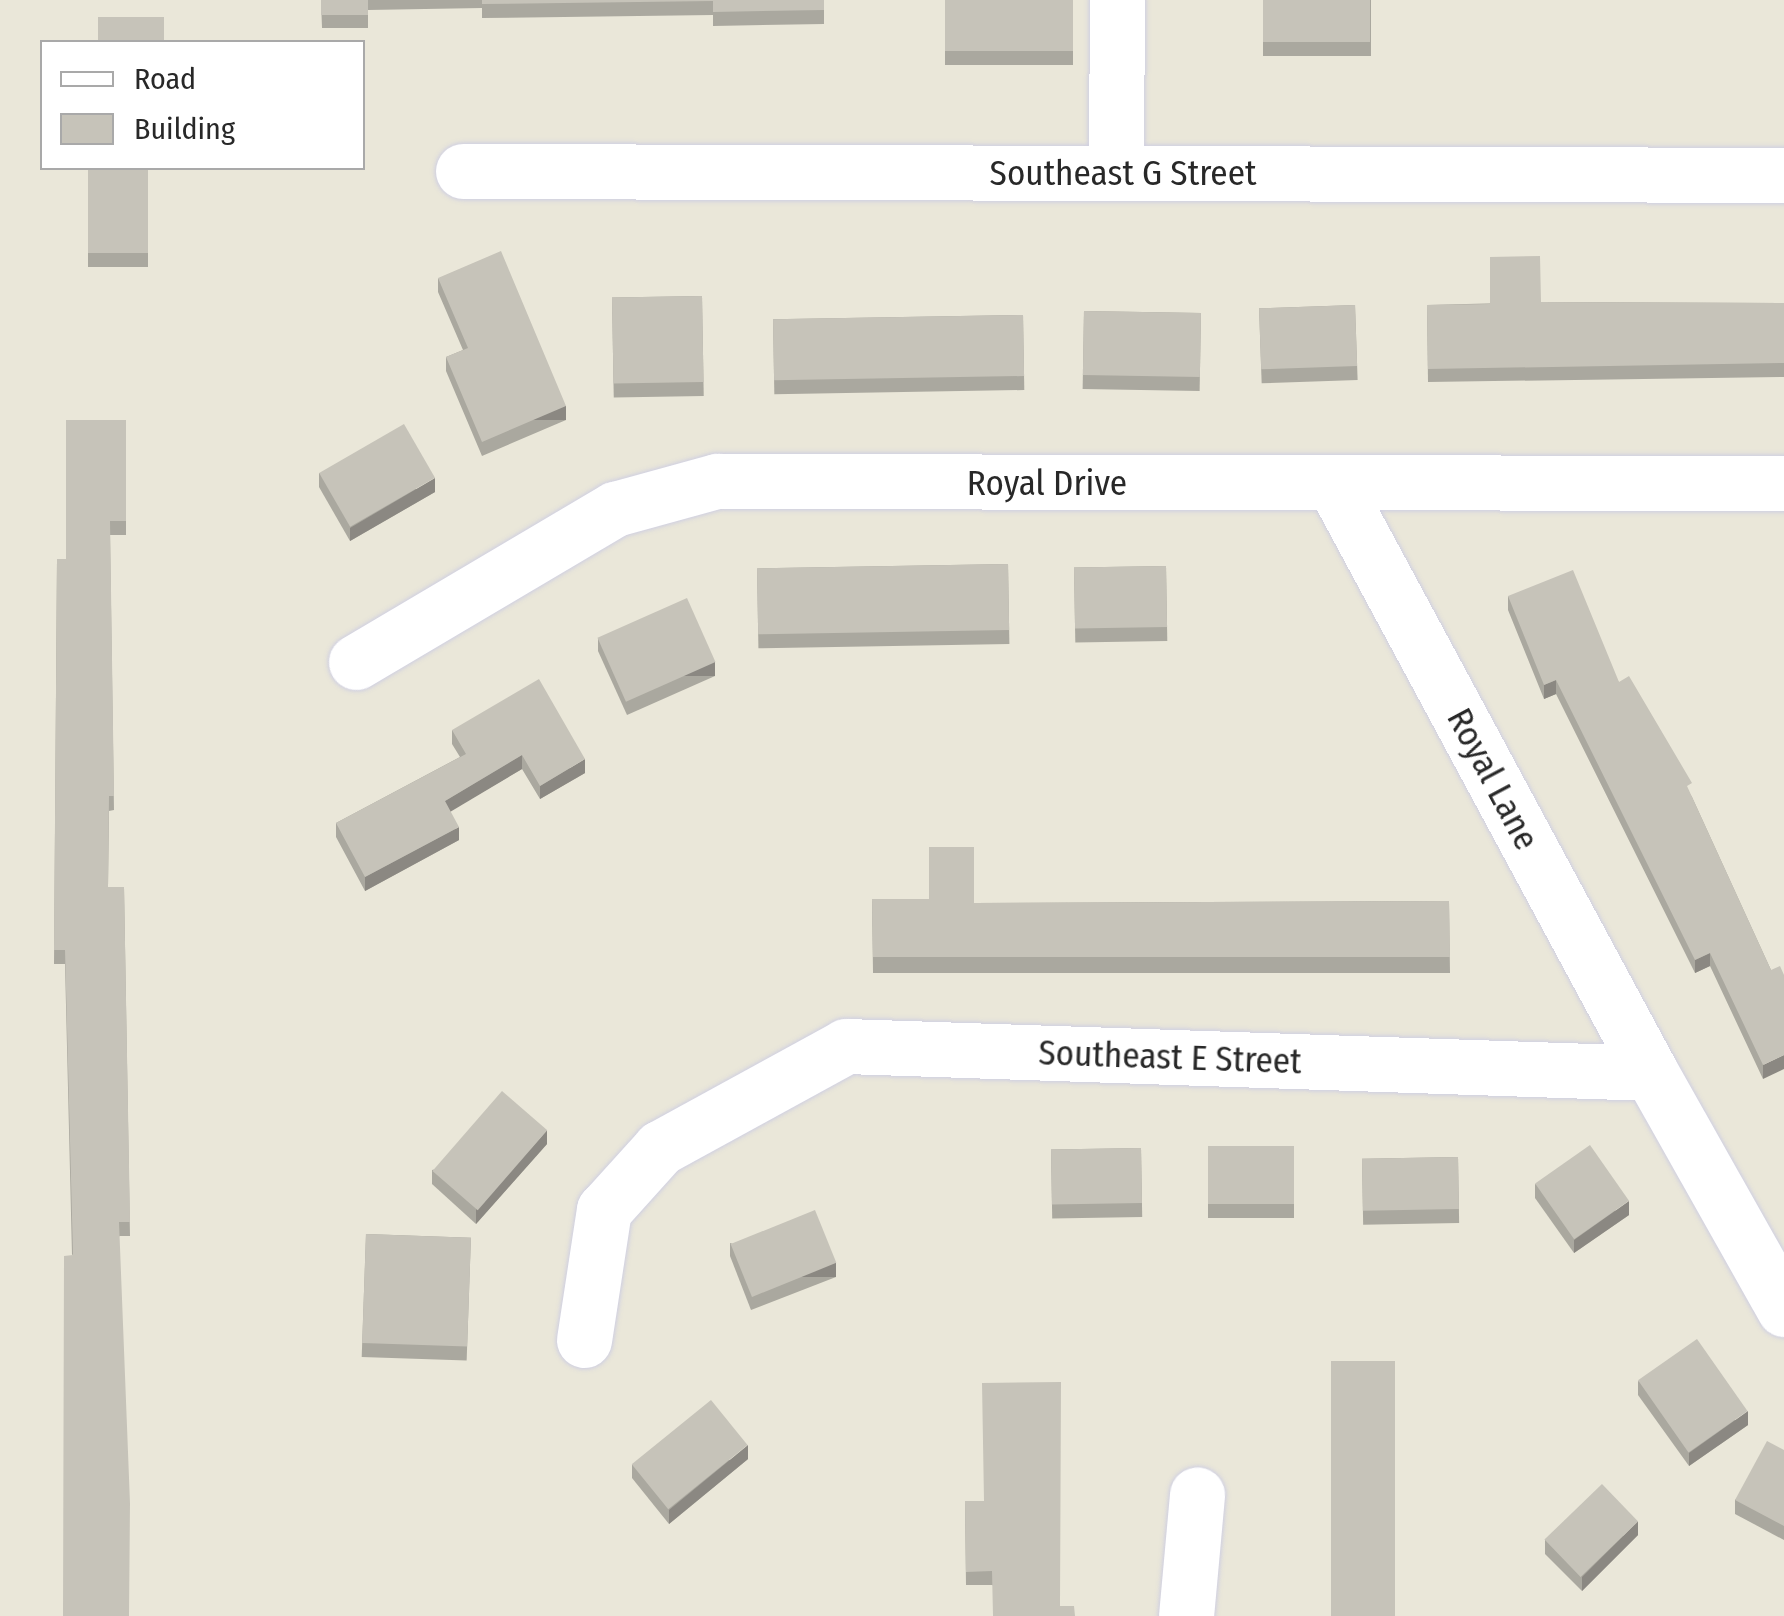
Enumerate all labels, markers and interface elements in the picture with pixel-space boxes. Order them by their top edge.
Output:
legend [40,40,365,170]
text: Road [134,61,196,97]
text: Building [134,111,235,147]
street label: Southeast G Street [990,152,1256,194]
street label: Royal Drive [967,462,1127,504]
street label: Royal Lane [1438,701,1548,857]
street label: Southeast E Street [1038,1031,1302,1083]

